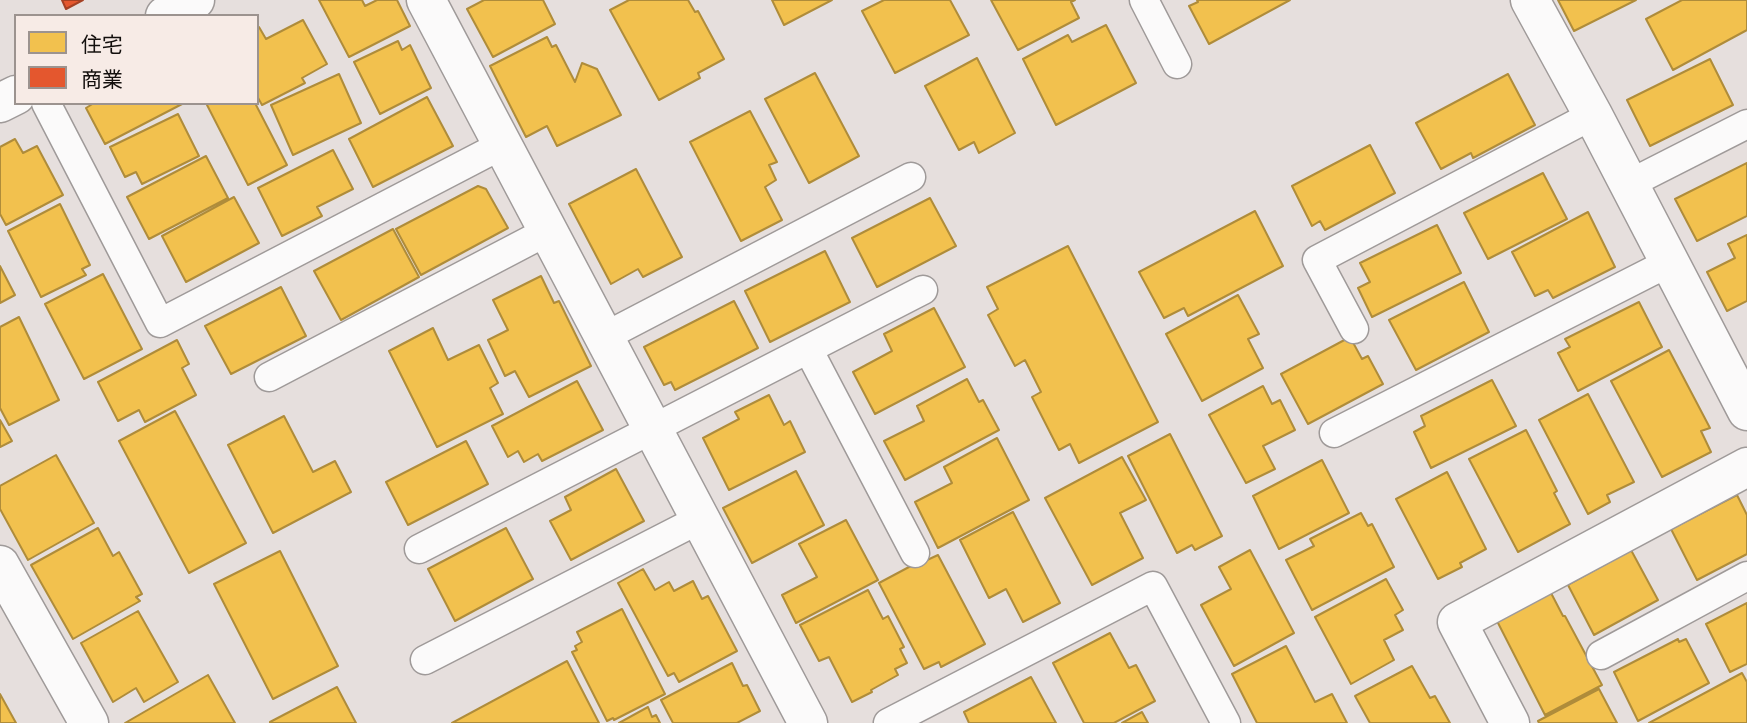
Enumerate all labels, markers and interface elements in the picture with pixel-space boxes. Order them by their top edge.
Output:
legend [14,14,259,105]
text: 住宅 [81,31,123,58]
text: 商業 [81,66,123,93]

